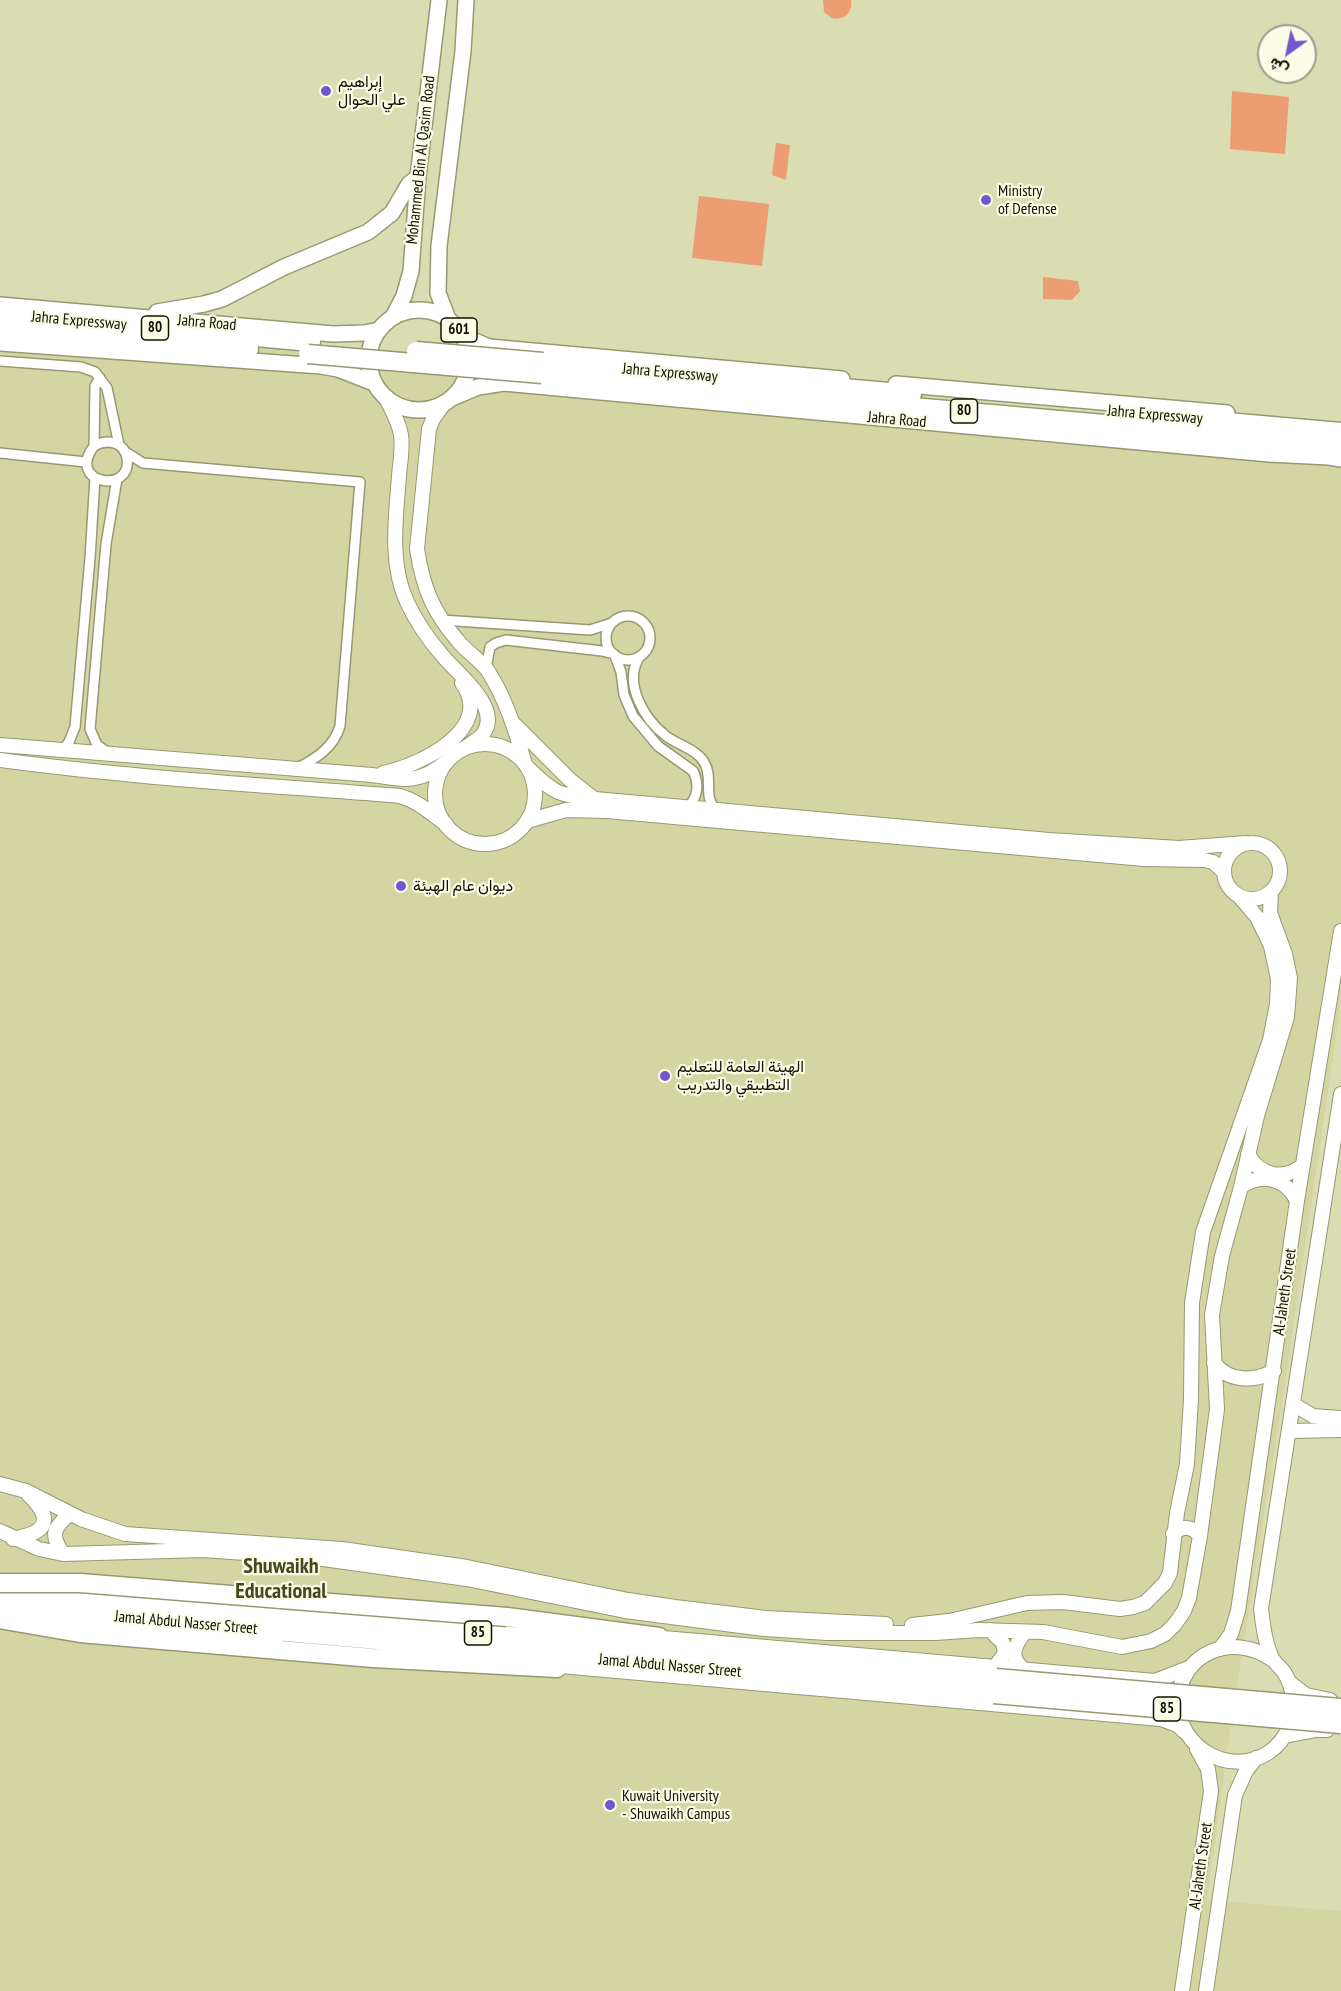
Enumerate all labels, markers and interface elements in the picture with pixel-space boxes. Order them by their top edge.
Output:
north arrow [1257,24,1317,84]
text: ش [1265,54,1292,81]
place label: إبراهيم علي الحوال [338,72,405,110]
street label: Mohammed Bin Al Qasim Road [403,75,439,245]
marker: إبراهيم علي الحوال [319,84,333,98]
place label: Ministry of Defense [998,181,1057,219]
marker: Ministry of Defense [979,193,993,207]
street label: Jahra Expressway [31,307,127,335]
street label: Jahra Road [177,311,237,335]
road number: 80 [142,316,168,340]
road number: 601 [441,318,477,342]
street label: Jahra Expressway [622,359,718,387]
road number: 80 [950,399,978,423]
street label: Jahra Expressway [1107,401,1203,429]
street label: Jahra Road [867,408,927,432]
place label: ديوان عام الهيئة [413,876,513,896]
marker: ديوان عام الهيئة [394,879,408,893]
place label: الهيئة العامة للتعليم التطبيقي والتدريب [677,1057,804,1095]
marker: الهيئة العامة للتعليم التطبيقي والتدريب [658,1069,672,1083]
street label: Al-Jaheth Street [1269,1247,1301,1337]
district label: Shuwaikh Educational [235,1554,327,1606]
street label: Jamal Abdul Nasser Street [114,1607,258,1639]
road number: 85 [464,1621,492,1645]
street label: Jamal Abdul Nasser Street [598,1650,742,1682]
road number: 85 [1154,1697,1180,1721]
place label: Kuwait University - Shuwaikh Campus [622,1786,730,1824]
marker: Kuwait University - Shuwaikh Campus [603,1798,617,1812]
street label: Al-Jaheth Street [1185,1821,1217,1911]

